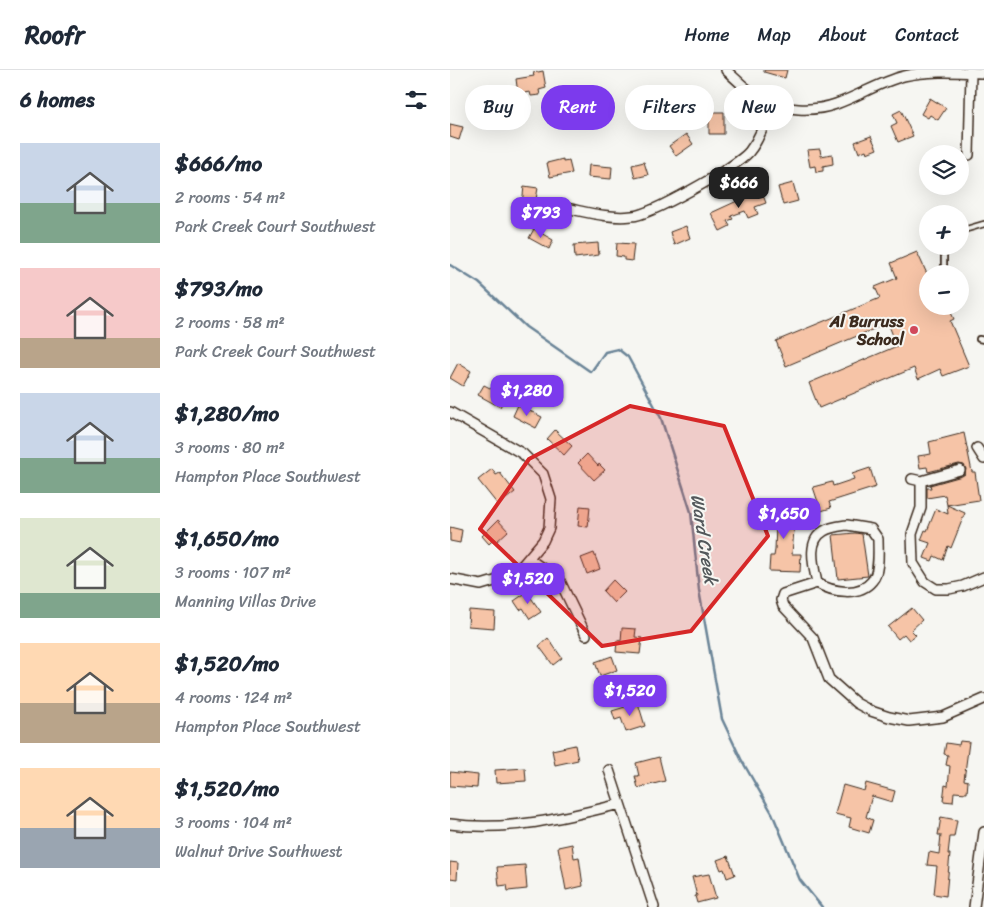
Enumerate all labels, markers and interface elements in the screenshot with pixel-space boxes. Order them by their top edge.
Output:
text: Roofr [25,14,84,56]
text: Home [685,19,730,51]
text: Map [758,19,791,51]
text: About [819,19,867,51]
text: Contact [895,19,959,51]
text: 6 homes [20,81,95,119]
chip: Buy [465,85,531,130]
chip: Rent [541,85,615,130]
chip: Filters [625,85,714,130]
chip: New [724,85,794,130]
icon: filters [402,86,430,114]
text: $666/mo [175,145,262,183]
map controls [919,145,969,315]
button: layers [919,145,969,195]
icon: home [60,163,120,223]
pin: $666 [709,166,769,209]
text: $666 [720,168,758,197]
text: 2 rooms · 54 m² [175,183,285,212]
pin: $793 [511,196,571,239]
text: $793 [522,198,560,227]
button: + [919,205,969,255]
text: Park Creek Court Southwest [175,212,376,241]
button: − [919,265,969,315]
text: $793/mo [175,270,263,308]
icon: home [60,288,120,348]
place label: Al Burruss School [829,307,905,354]
text: 2 rooms · 58 m² [175,308,285,337]
marker: Al Burruss School [908,324,920,336]
text: Park Creek Court Southwest [175,337,376,366]
pin: $1,280 [486,374,568,417]
text: $1,280 [502,376,552,405]
text: $1,280/mo [175,395,279,433]
icon: home [60,413,120,473]
text: 3 rooms · 80 m² [175,433,285,462]
text: Hampton Place Southwest [175,462,361,491]
water label: Ward Creek [681,492,727,589]
pin: $1,650 [743,498,825,540]
text: $1,650 [759,499,809,528]
text: $1,650/mo [175,520,279,558]
icon: home [60,538,120,598]
text: 3 rooms · 107 m² [175,558,291,587]
pin: $1,520 [487,562,569,605]
text: $1,520 [502,564,554,593]
text: Manning Villas Drive [175,587,316,616]
text: $1,520/mo [175,645,279,683]
icon: home [60,663,120,723]
pin: $1,520 [589,674,671,717]
text: $1,520 [604,676,656,705]
text: 4 rooms · 124 m² [175,683,292,712]
text: Hampton Place Southwest [175,712,361,741]
text: $1,520/mo [175,770,279,808]
icon: home [60,788,120,848]
text: 3 rooms · 104 m² [175,808,292,837]
text: Walnut Drive Southwest [175,837,343,866]

